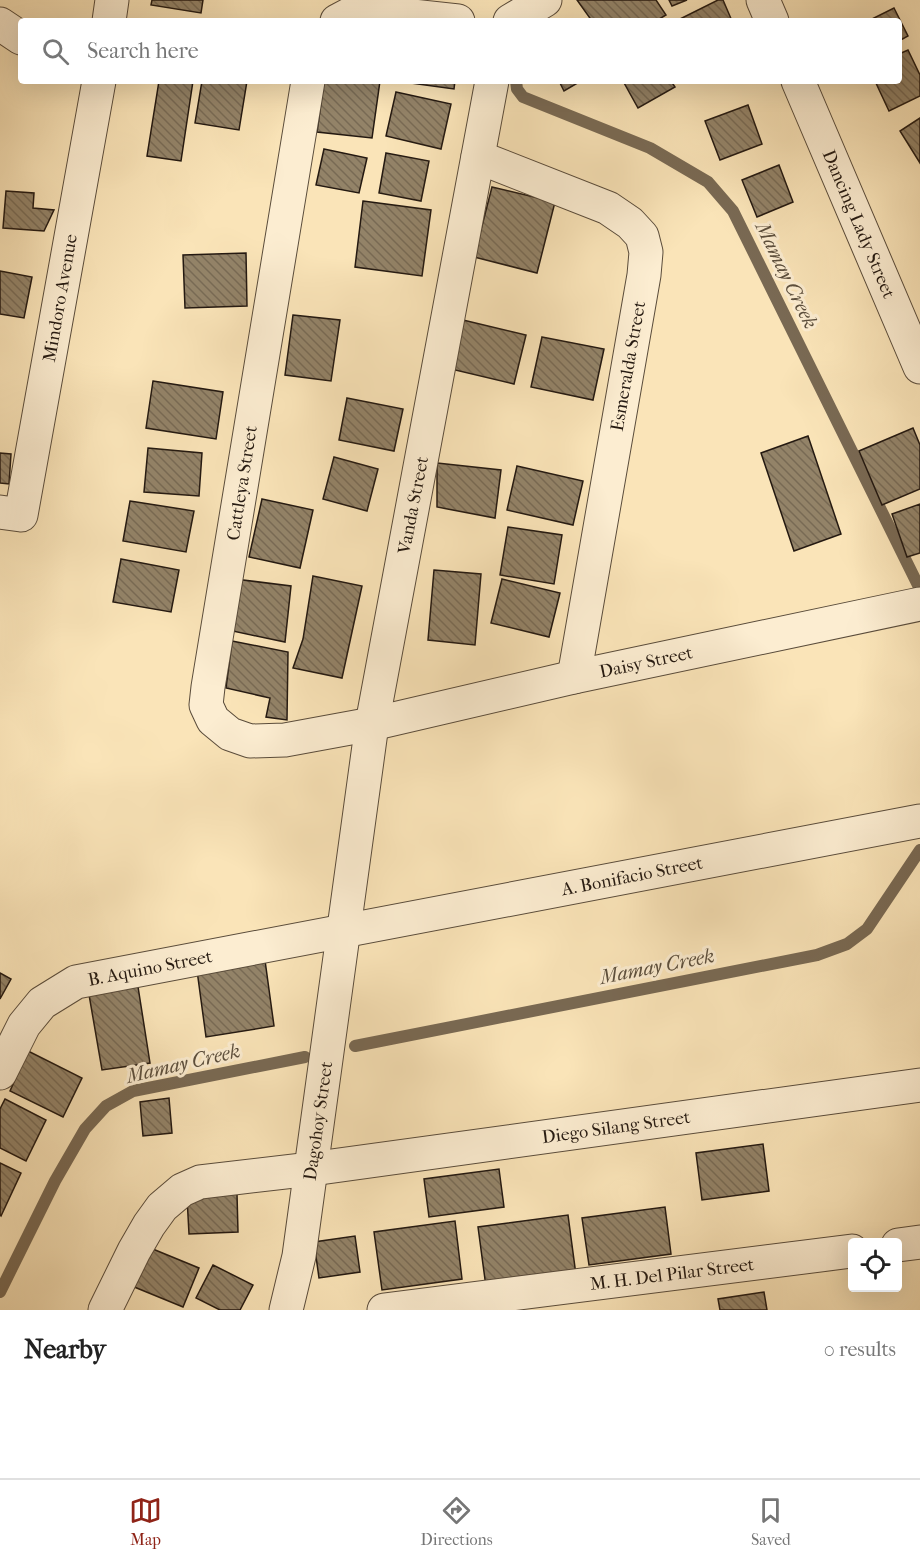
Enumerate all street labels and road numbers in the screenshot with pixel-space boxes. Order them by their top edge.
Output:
street label: Dancing Lady Street [818,147,900,302]
street label: Mindoro Avenue [39,232,82,364]
street label: Esmeralda Street [607,299,650,433]
street label: Cattleya Street [223,424,262,542]
street label: Vanda Street [394,454,433,557]
street label: Daisy Street [598,642,695,683]
street label: A. Bonifacio Street [559,852,705,901]
street label: B. Aquino Street [86,946,215,991]
street label: Dagohoy Street [300,1060,337,1182]
street label: Diego Silang Street [541,1107,692,1148]
street label: M. H. Del Pilar Street [589,1254,756,1295]

